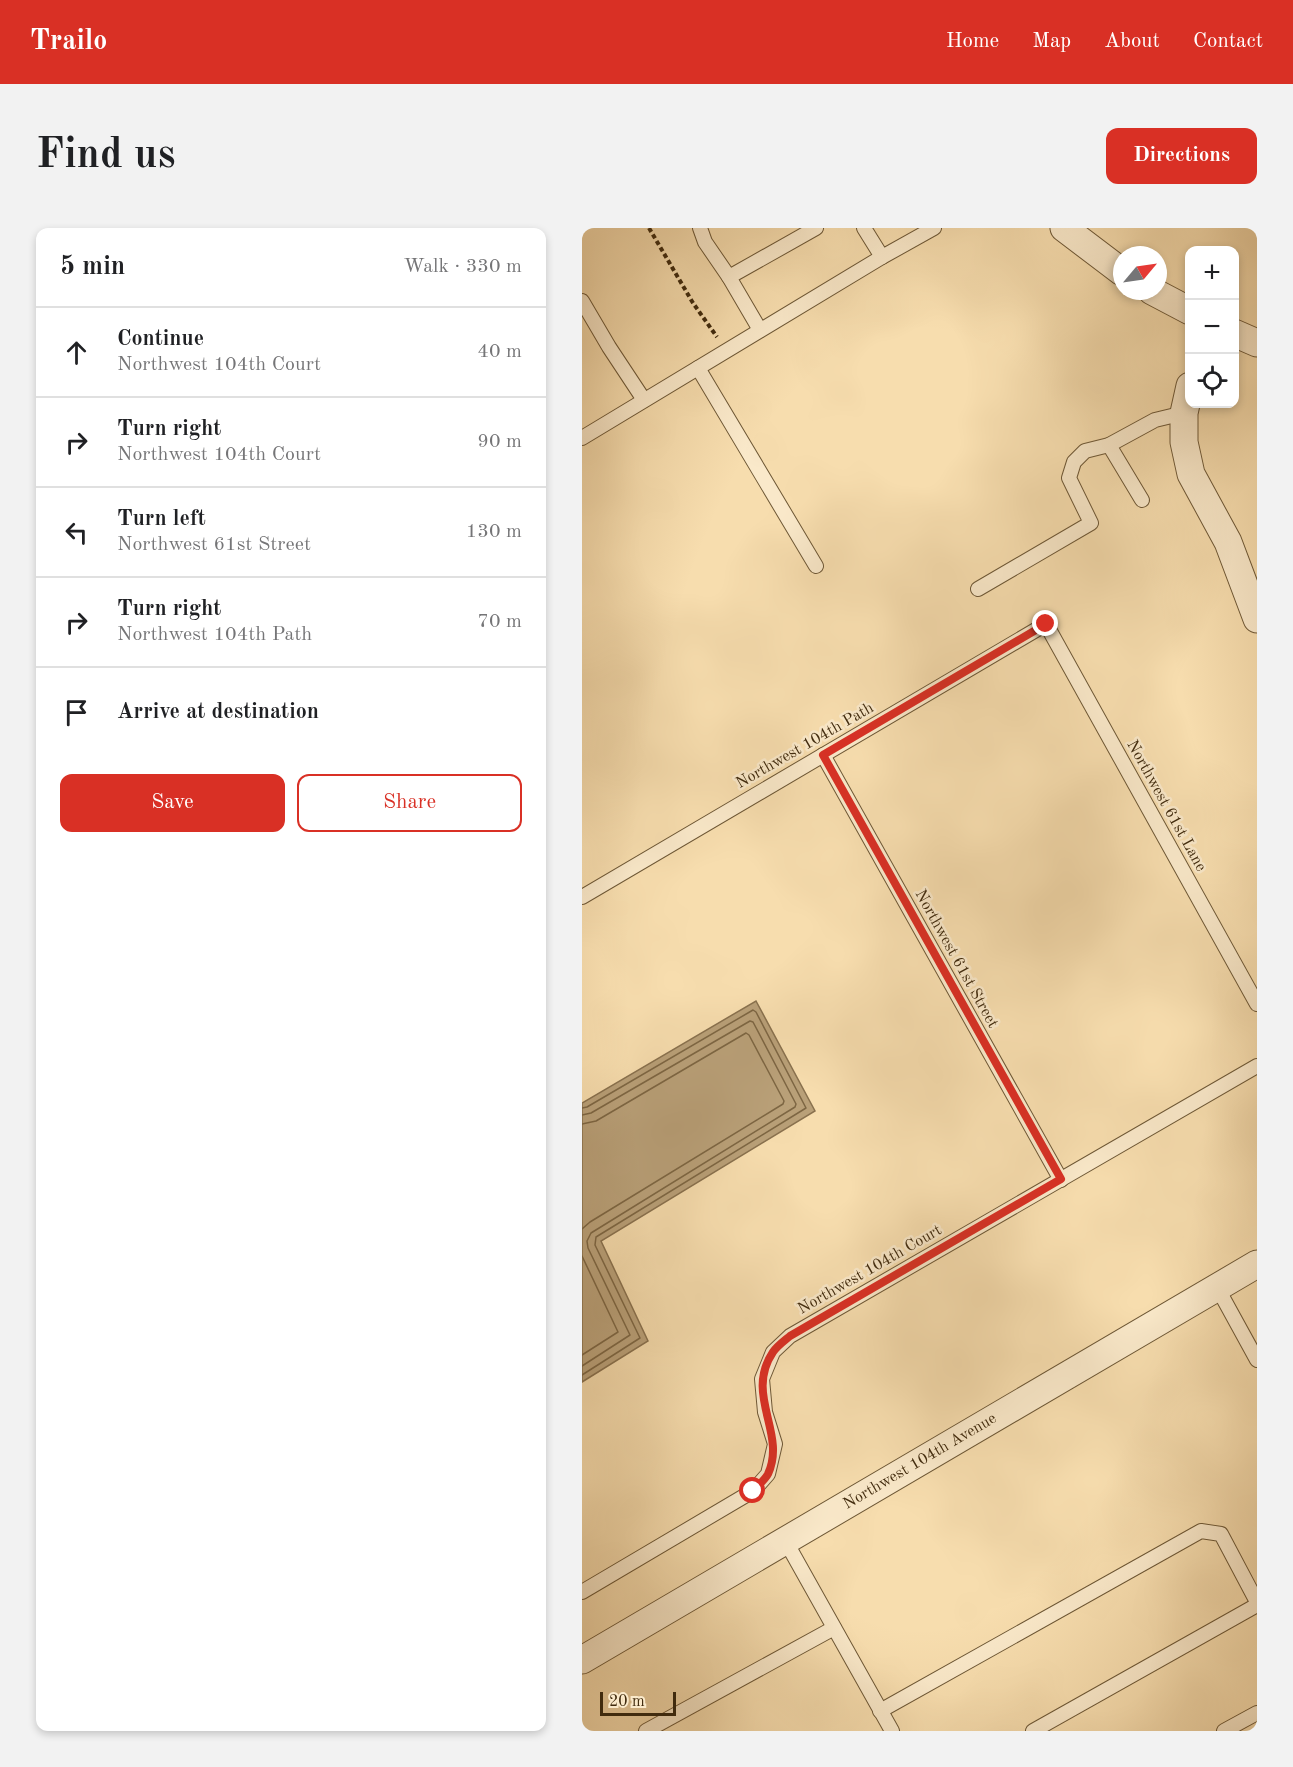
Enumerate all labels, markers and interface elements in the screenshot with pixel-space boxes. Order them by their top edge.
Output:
text: Trailo [30,28,107,56]
text: Home [946,31,999,52]
text: Map [1032,31,1071,52]
text: About [1104,31,1160,52]
text: Contact [1193,31,1263,52]
button: Directions [1106,128,1257,184]
text: Find us [36,135,175,177]
north arrow [1113,246,1167,300]
map controls [1185,246,1239,408]
button: + [1185,246,1239,300]
text: 5 min [60,254,125,280]
text: Walk · 330 m [403,257,522,277]
button: − [1185,300,1239,354]
text: Continue [117,328,204,350]
icon: ahead [60,336,93,369]
text: 40 m [477,342,522,362]
button: locate [1185,354,1239,408]
text: Northwest 104th Court [117,355,321,375]
text: Turn right [117,418,221,440]
icon: right [60,426,93,459]
text: 90 m [477,432,522,452]
text: Northwest 104th Court [117,445,321,465]
text: Turn left [117,508,206,530]
icon: left [60,516,93,549]
text: 130 m [466,522,522,542]
text: Northwest 61st Street [117,535,311,555]
text: Turn right [117,598,221,620]
icon: right [60,606,93,639]
route end [1032,610,1058,636]
text: 70 m [477,612,522,632]
text: Northwest 104th Path [117,625,312,645]
icon: arrive [60,696,93,729]
street label: Northwest 104th Path [733,700,877,792]
text: Arrive at destination [117,701,319,723]
street label: Northwest 61st Lane [1123,738,1209,874]
button: Save [60,774,285,832]
button: Share [297,774,522,832]
street label: Northwest 61st Street [911,887,1001,1031]
street label: Northwest 104th Court [795,1222,945,1318]
street label: Northwest 104th Avenue [841,1411,1000,1513]
route start [739,1477,765,1503]
scale bar [600,1689,676,1716]
text: 20 m [609,1694,645,1710]

